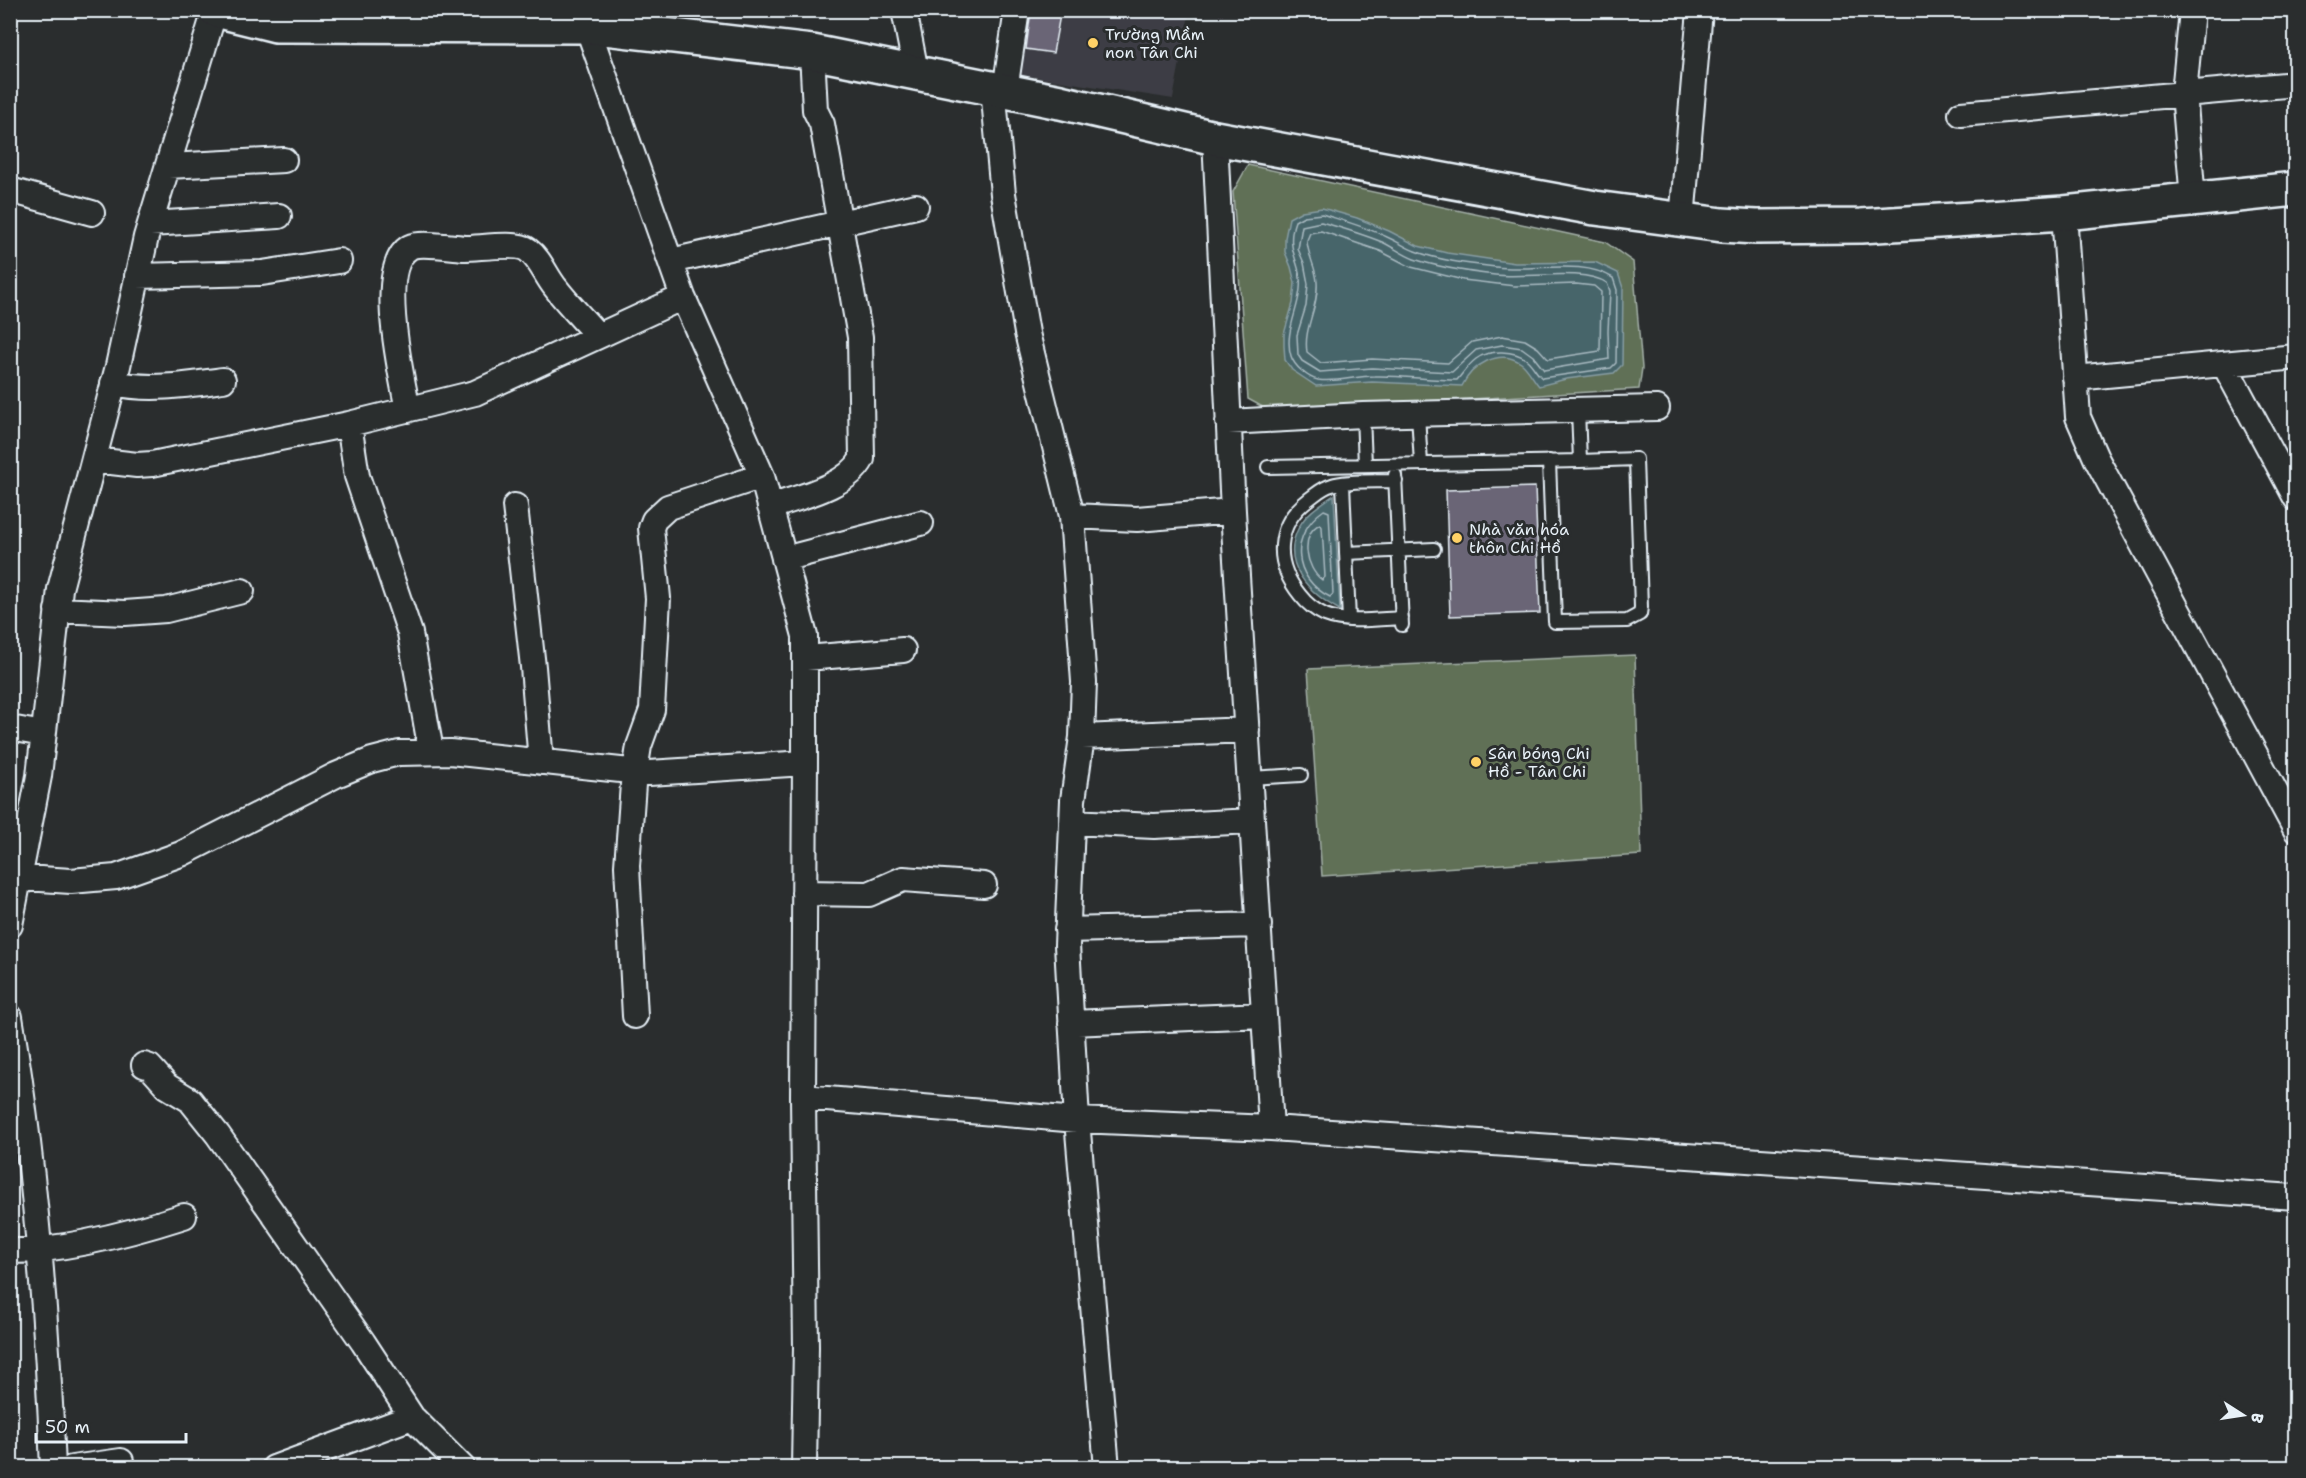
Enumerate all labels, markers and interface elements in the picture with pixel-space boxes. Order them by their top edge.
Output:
place label: Trường Mầm non Tân Chi [1105,24,1205,63]
marker: Trường Mầm non Tân Chi [1086,36,1100,50]
place label: Nhà văn hóa thôn Chi Hồ [1469,519,1569,558]
marker: Nhà văn hóa thôn Chi Hồ [1450,531,1464,545]
place label: Sân bóng Chi Hồ - Tân Chi [1488,743,1590,782]
marker: Sân bóng Chi Hồ - Tân Chi [1469,755,1483,769]
north arrow [2213,1385,2273,1445]
scale bar [36,1406,186,1444]
text: B [2246,1411,2268,1425]
text: 50 m [45,1415,90,1439]

